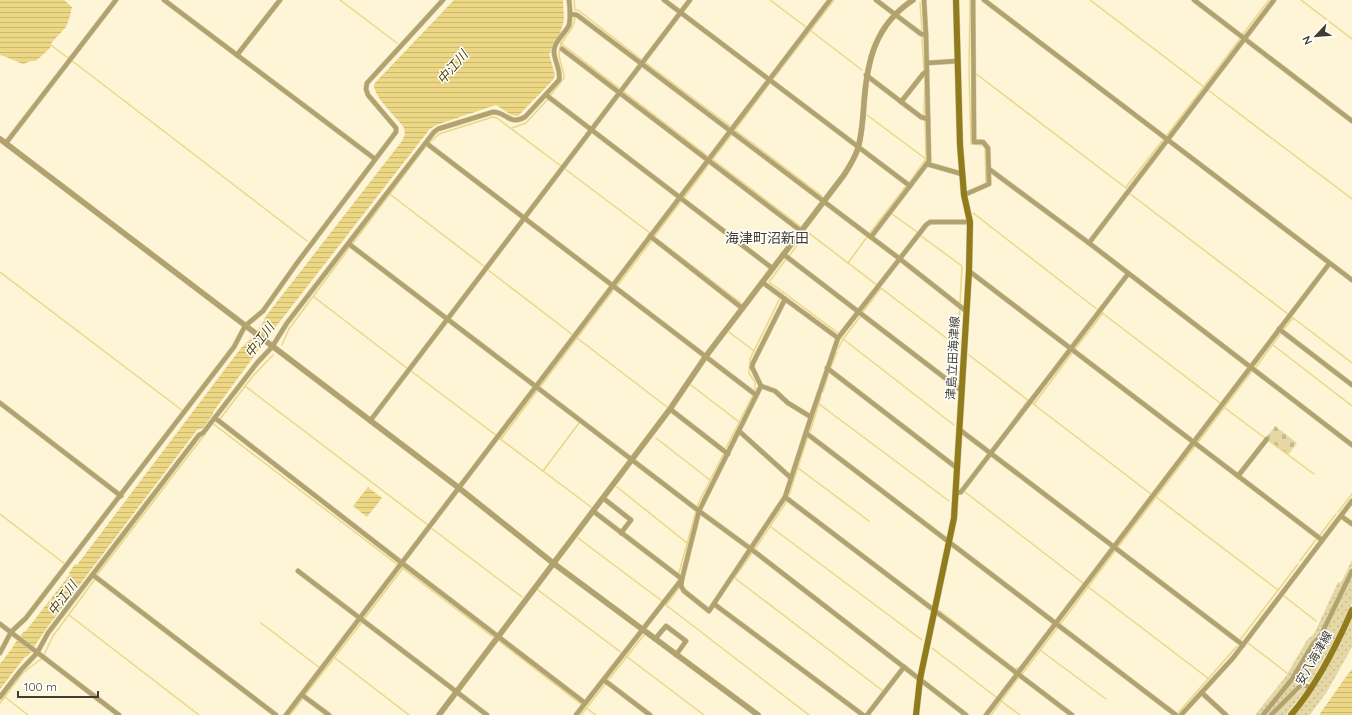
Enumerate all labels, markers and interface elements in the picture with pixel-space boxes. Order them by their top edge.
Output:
north arrow [1296,16,1336,56]
text: N [1299,34,1315,47]
water label: 中江川 [433,46,472,87]
district label: 海津町沼新田 [725,229,809,247]
street label: 津島立田海津線 [943,316,962,400]
water label: 中江川 [241,318,278,360]
water label: 中江川 [44,576,81,618]
street label: 安八海津線 [1292,628,1335,687]
scale bar [18,673,98,699]
text: 100 m [24,679,57,694]

